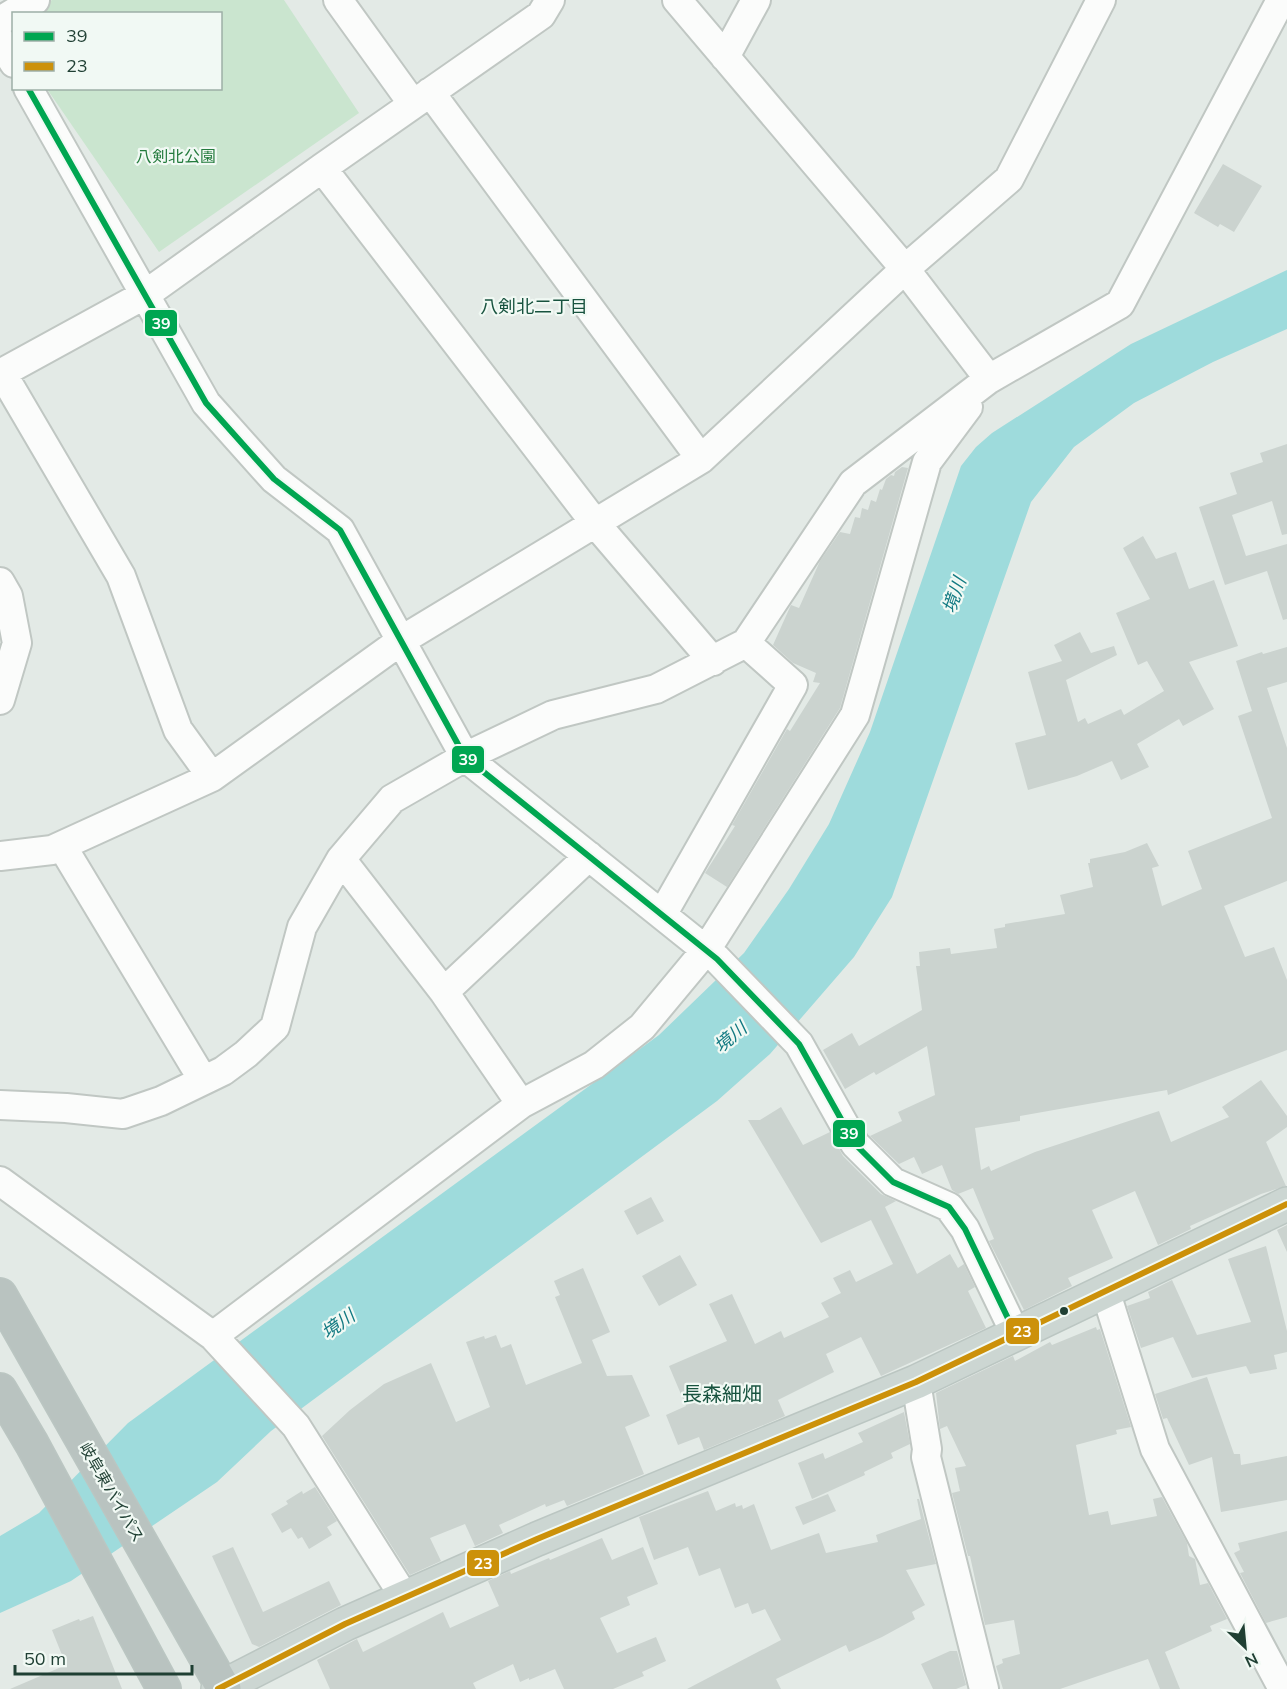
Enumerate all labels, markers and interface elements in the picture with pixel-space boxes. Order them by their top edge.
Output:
legend [12,12,222,90]
text: 39 [66,24,88,47]
text: 23 [66,54,88,77]
park label: 八剣北公園 [136,146,216,166]
district label: 八剣北二丁目 [480,295,588,318]
line badge: 39 [144,309,178,337]
text: 39 [151,313,171,333]
water label: 境川 [937,572,971,616]
line badge: 39 [451,745,485,774]
text: 39 [458,749,478,769]
water label: 境川 [709,1015,753,1057]
line badge: 39 [832,1119,866,1148]
text: 39 [839,1123,859,1143]
water label: 境川 [317,1303,361,1344]
unlabelled marker [1058,1305,1070,1317]
line badge: 23 [1005,1317,1040,1345]
text: 23 [1012,1321,1032,1341]
district label: 長森細畑 [682,1381,762,1406]
street label: 岐阜東バイパス [75,1439,149,1545]
line badge: 23 [466,1549,500,1577]
text: 23 [473,1553,493,1573]
north arrow [1215,1617,1275,1677]
scale bar [15,1638,192,1676]
text: 50 m [24,1647,66,1670]
text: N [1242,1649,1261,1672]

